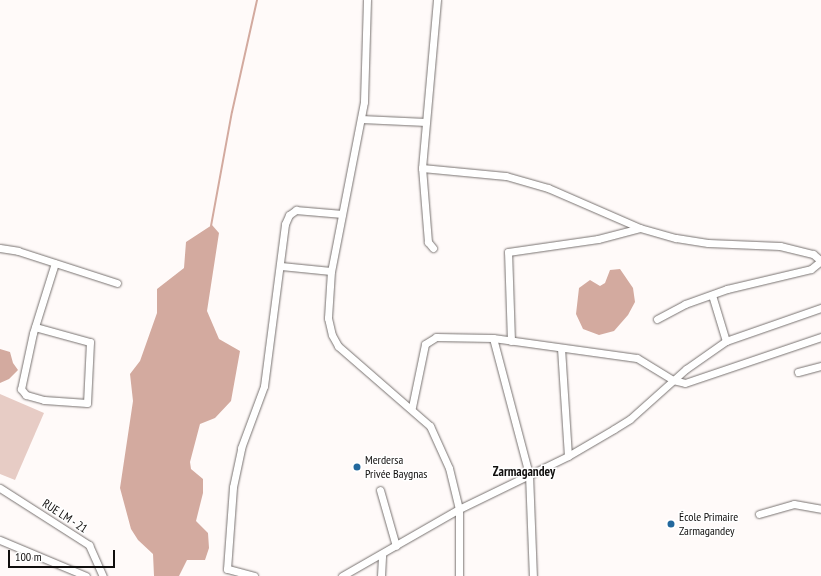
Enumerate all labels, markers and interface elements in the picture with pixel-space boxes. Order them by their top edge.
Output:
place label: Merdersa Privée Baygnas [365,453,427,481]
marker: Merdersa Privée Baygnas [352,462,362,472]
district label: Zarmagandey [493,464,555,480]
street label: RUE LM - 21 [39,496,91,536]
place label: École Primaire Zarmagandey [679,510,738,538]
marker: École Primaire Zarmagandey [666,519,676,529]
scale bar [10,542,117,568]
text: 100 m [15,549,42,564]

